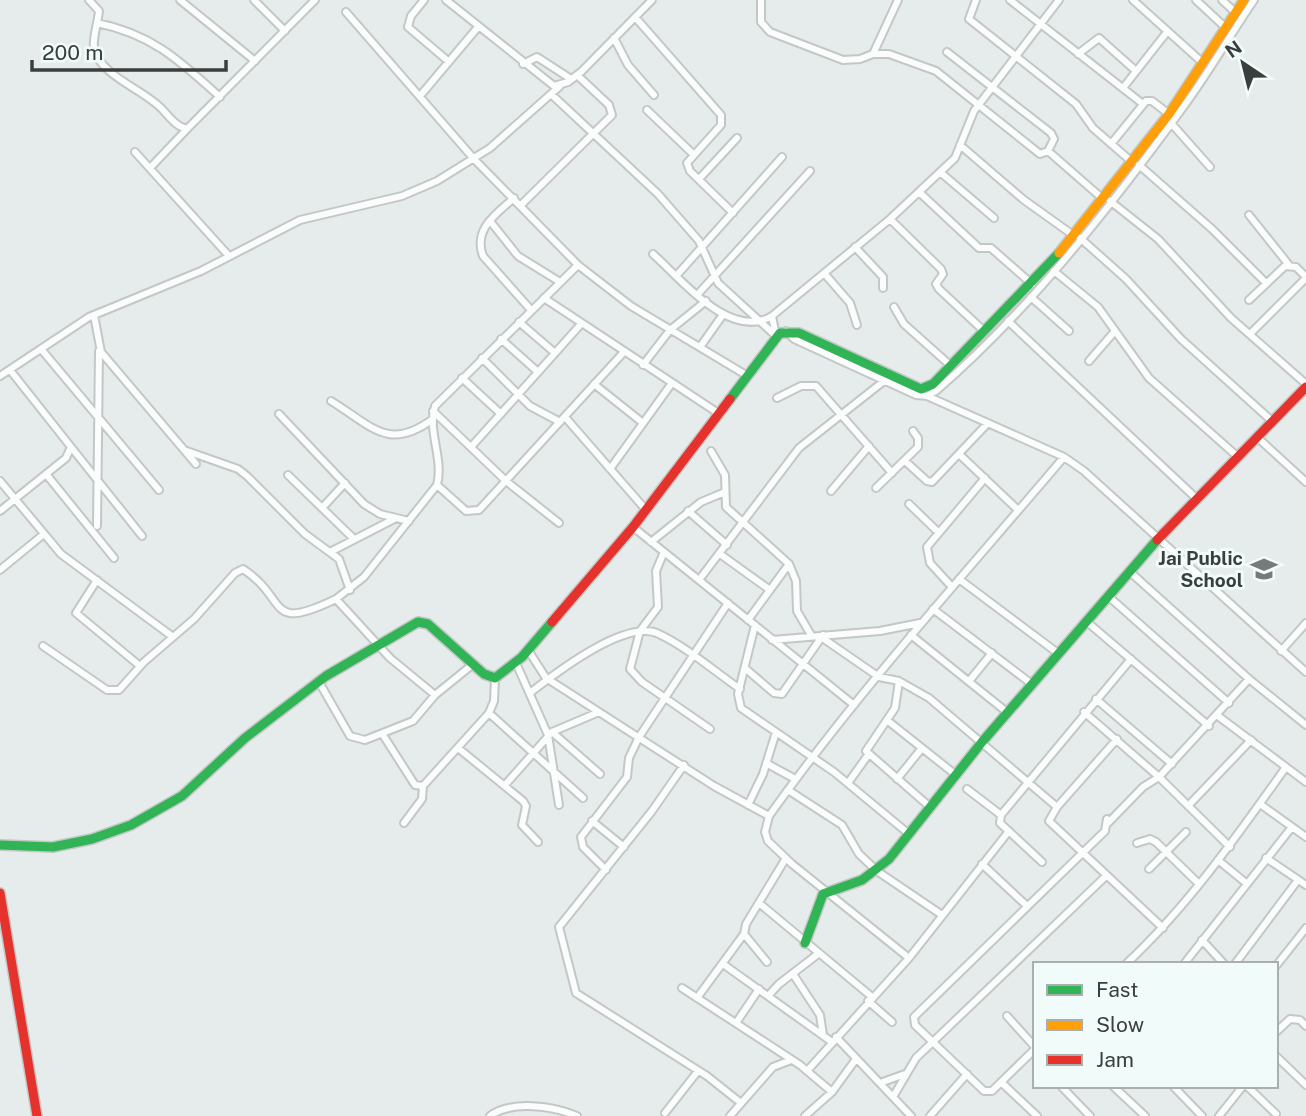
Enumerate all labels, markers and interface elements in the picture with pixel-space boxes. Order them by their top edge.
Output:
scale bar [32,28,226,72]
north arrow [1208,28,1278,98]
text: N [1221,36,1246,62]
text: 200 m [42,40,103,65]
place label: Jai Public School [1158,547,1243,591]
school or university icon: Jai Public School [1249,554,1279,584]
legend [1033,962,1278,1088]
text: Fast [1096,977,1138,1002]
text: Slow [1096,1012,1144,1037]
text: Jam [1096,1047,1134,1072]

